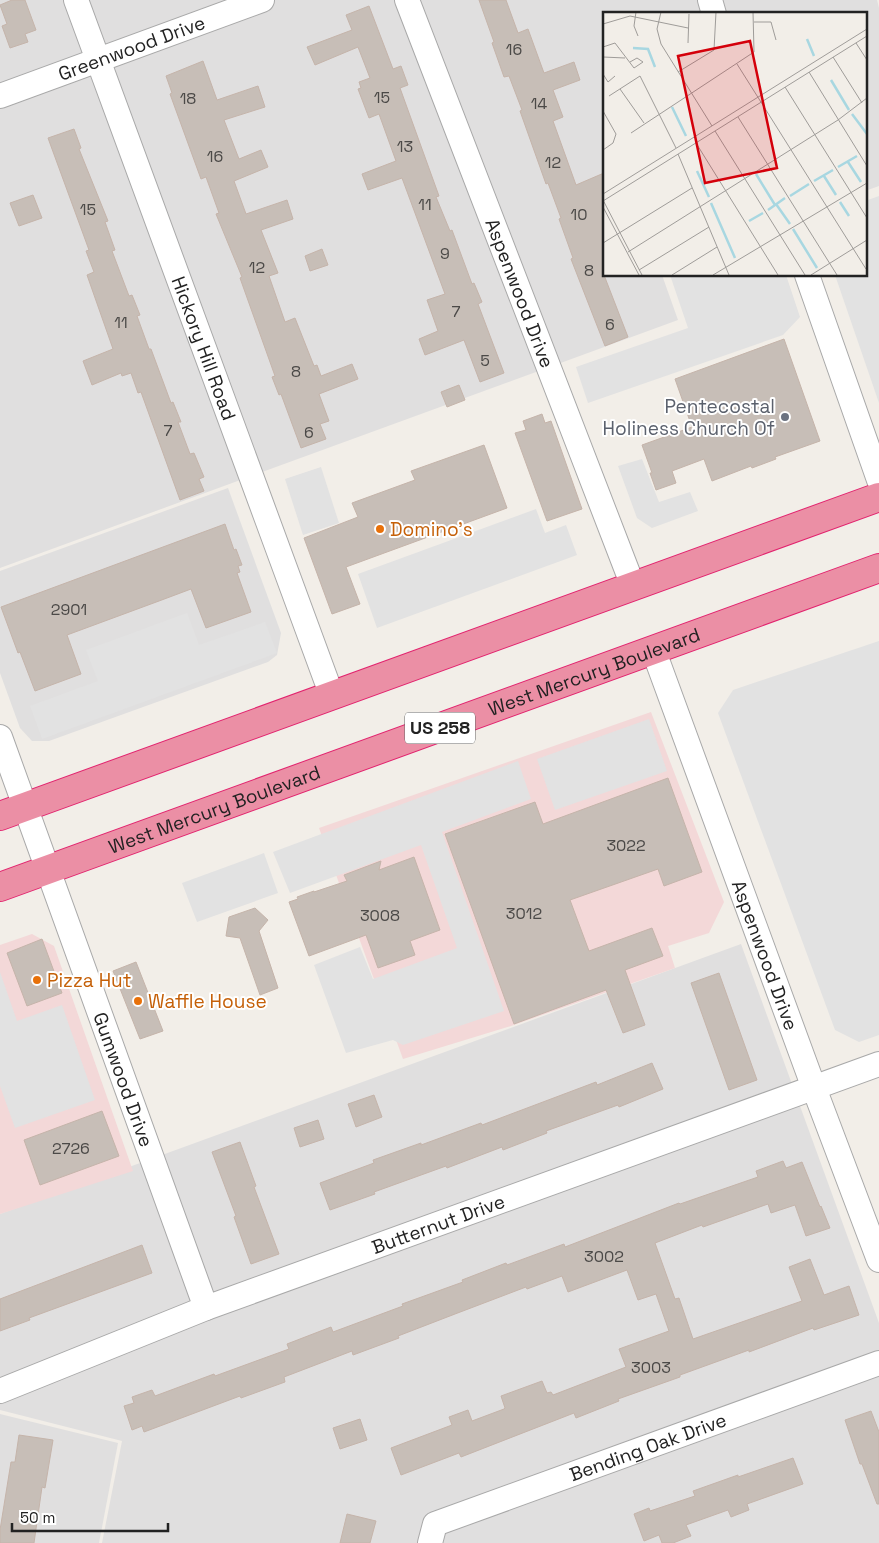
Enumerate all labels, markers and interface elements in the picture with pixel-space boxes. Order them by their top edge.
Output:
street label: Greenwood Drive [55,10,209,87]
inset map [603,12,866,276]
house number: 16 [506,39,522,60]
house number: 15 [374,87,390,108]
house number: 18 [180,88,196,109]
house number: 14 [531,93,547,114]
house number: 13 [397,136,413,157]
house number: 16 [207,146,223,167]
house number: 12 [545,152,561,173]
house number: 11 [418,194,432,215]
house number: 15 [80,199,96,220]
house number: 10 [571,204,587,225]
street label: Aspenwood Drive [479,215,560,371]
house number: 9 [440,243,450,264]
house number: 12 [249,257,265,278]
house number: 8 [584,260,594,281]
street label: Hickory Hill Road [166,273,242,424]
house number: 7 [451,301,461,322]
house number: 11 [114,312,128,333]
house number: 6 [605,314,615,335]
house number: 5 [480,350,490,371]
house number: 8 [291,361,301,382]
place label: Pentecostal Holiness Church Of [603,394,775,441]
marker: Pentecostal Holiness Church Of [779,411,791,423]
house number: 7 [163,420,173,441]
house number: 6 [304,422,314,443]
place label: Domino's [390,517,473,542]
marker: Domino's [374,523,386,535]
house number: 2901 [51,599,87,620]
street label: West Mercury Boulevard [485,622,704,722]
road number: US 258 [405,712,475,744]
street label: West Mercury Boulevard [105,760,324,860]
house number: 3022 [606,835,646,856]
street label: Aspenwood Drive [726,877,804,1034]
house number: 3012 [506,903,542,924]
house number: 3008 [360,905,400,926]
place label: Pizza Hut [47,968,131,993]
marker: Pizza Hut [31,974,43,986]
place label: Waffle House [148,989,267,1014]
marker: Waffle House [132,995,144,1007]
street label: Gumwood Drive [87,1009,159,1150]
house number: 2726 [52,1138,90,1159]
street label: Butternut Drive [368,1189,508,1260]
house number: 3002 [584,1246,624,1267]
house number: 3003 [631,1357,671,1378]
street label: Bending Oak Drive [566,1407,730,1487]
scale bar [12,1500,169,1532]
text: 50 m [20,1508,55,1527]

